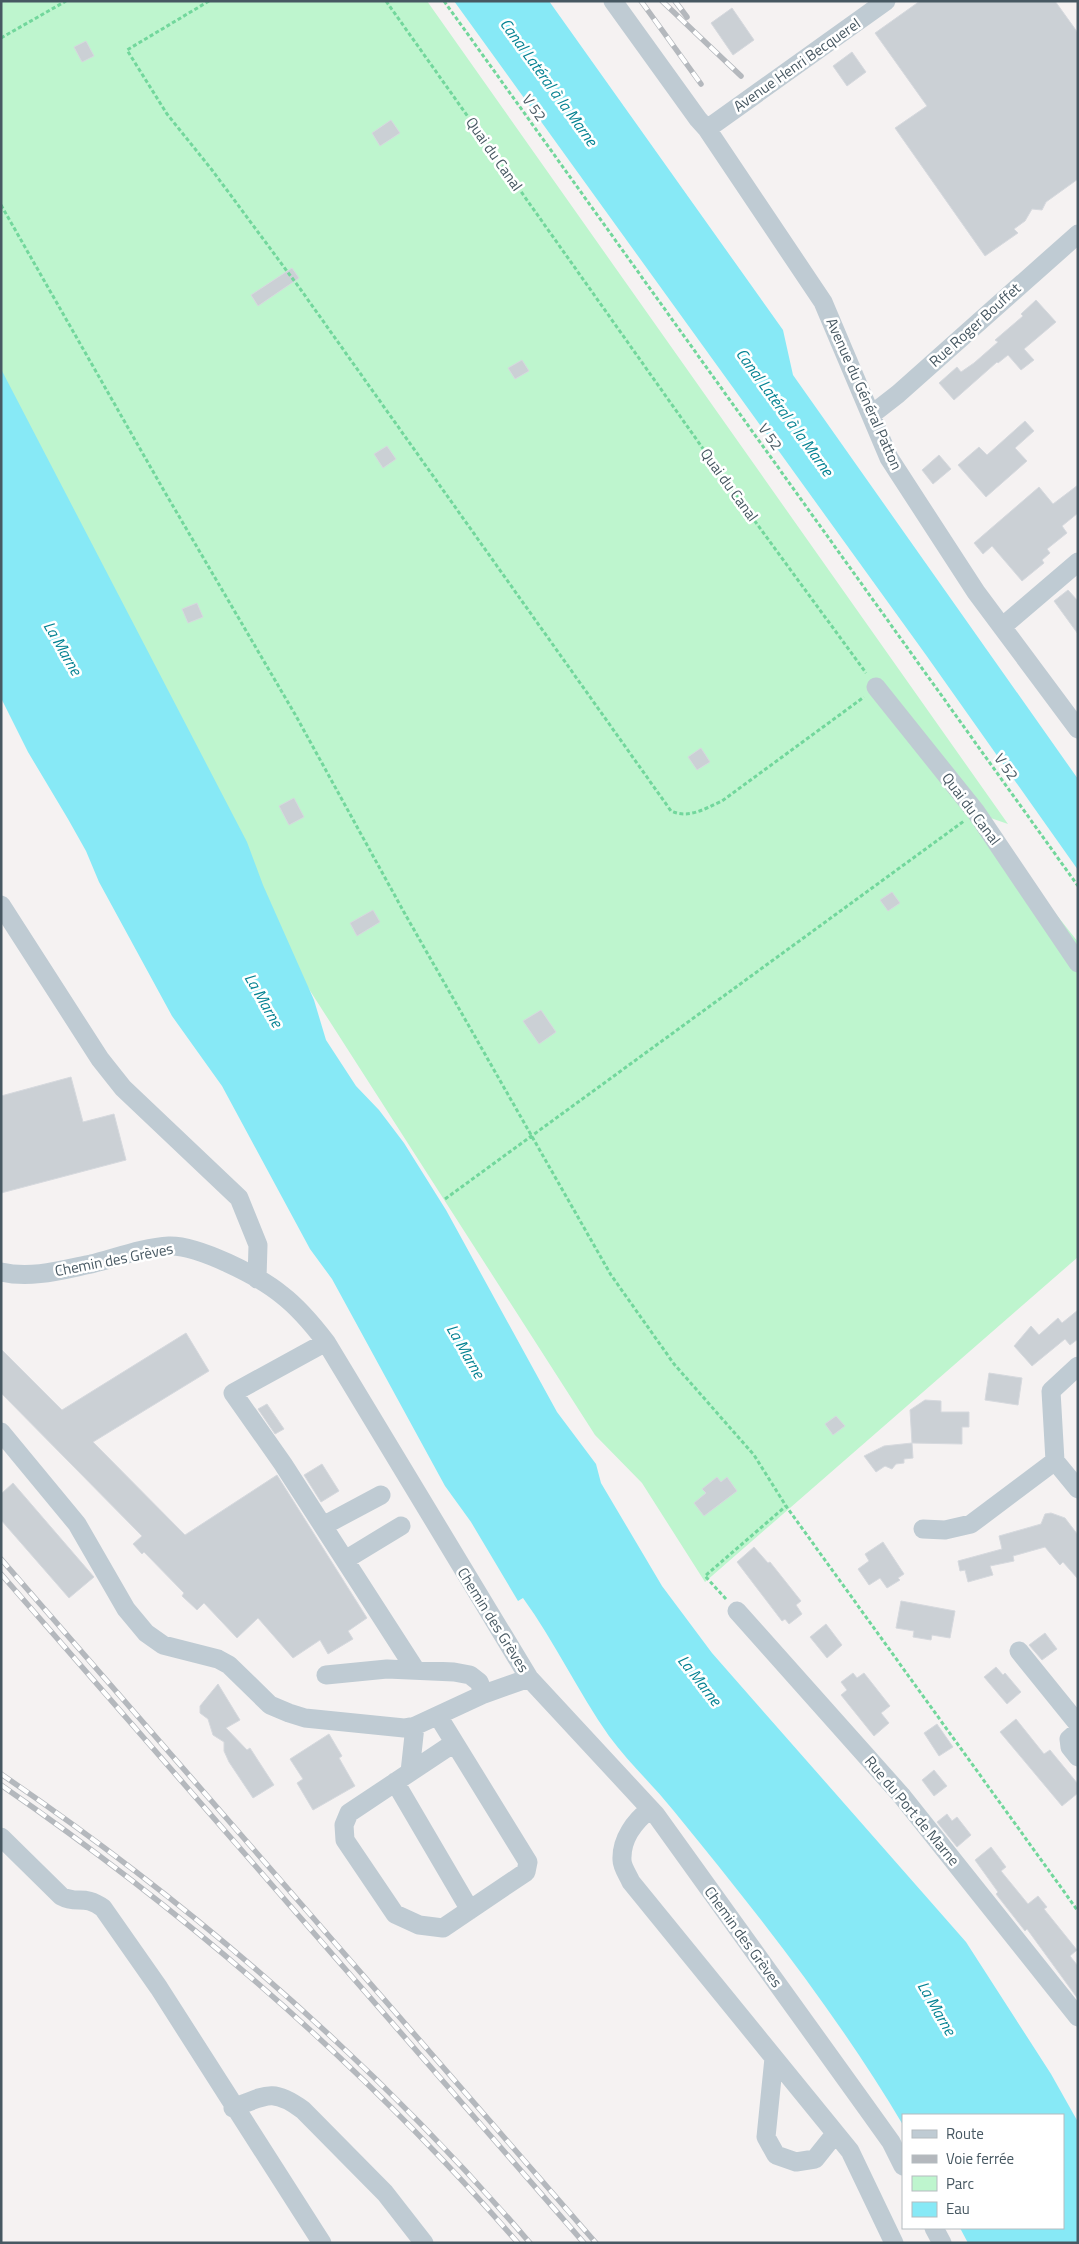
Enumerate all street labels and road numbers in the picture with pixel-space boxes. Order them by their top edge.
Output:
street label: Avenue Henri Becquerel [728,12,865,117]
street label: V 52 [517,89,552,126]
street label: Quai du Canal [460,112,528,195]
street label: Rue Roger Bouffet [924,277,1026,372]
street label: Avenue du Général Patton [821,314,908,473]
street label: V 52 [753,418,788,455]
street label: Quai du Canal [695,443,764,526]
street label: V 52 [989,748,1024,785]
street label: Quai du Canal [936,767,1006,850]
street label: Chemin des Grèves [53,1237,175,1282]
street label: Chemin des Grèves [452,1563,535,1677]
street label: Rue du Port de Marne [859,1751,965,1871]
street label: Chemin des Grèves [699,1881,788,1992]

